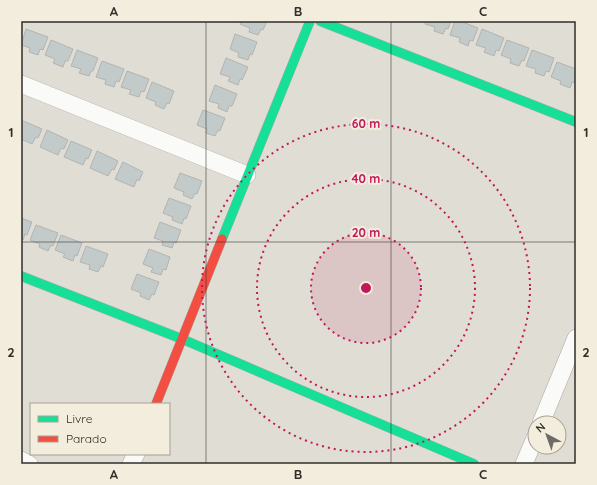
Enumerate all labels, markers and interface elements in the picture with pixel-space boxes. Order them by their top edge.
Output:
text: A [110,3,119,19]
text: B [294,3,302,19]
text: C [479,3,487,19]
text: 60 m [352,116,380,131]
text: 1 [8,124,14,140]
text: 1 [583,124,589,140]
text: 40 m [352,171,380,186]
text: 20 m [352,225,380,240]
centre of rings [359,281,373,295]
text: 2 [7,344,15,360]
text: 2 [582,344,590,360]
legend [30,403,170,455]
text: Livre [66,411,93,426]
north arrow [527,415,567,455]
text: N [533,420,548,435]
text: Parado [66,431,107,446]
text: A [110,466,119,482]
text: B [294,466,302,482]
text: C [479,466,487,482]

